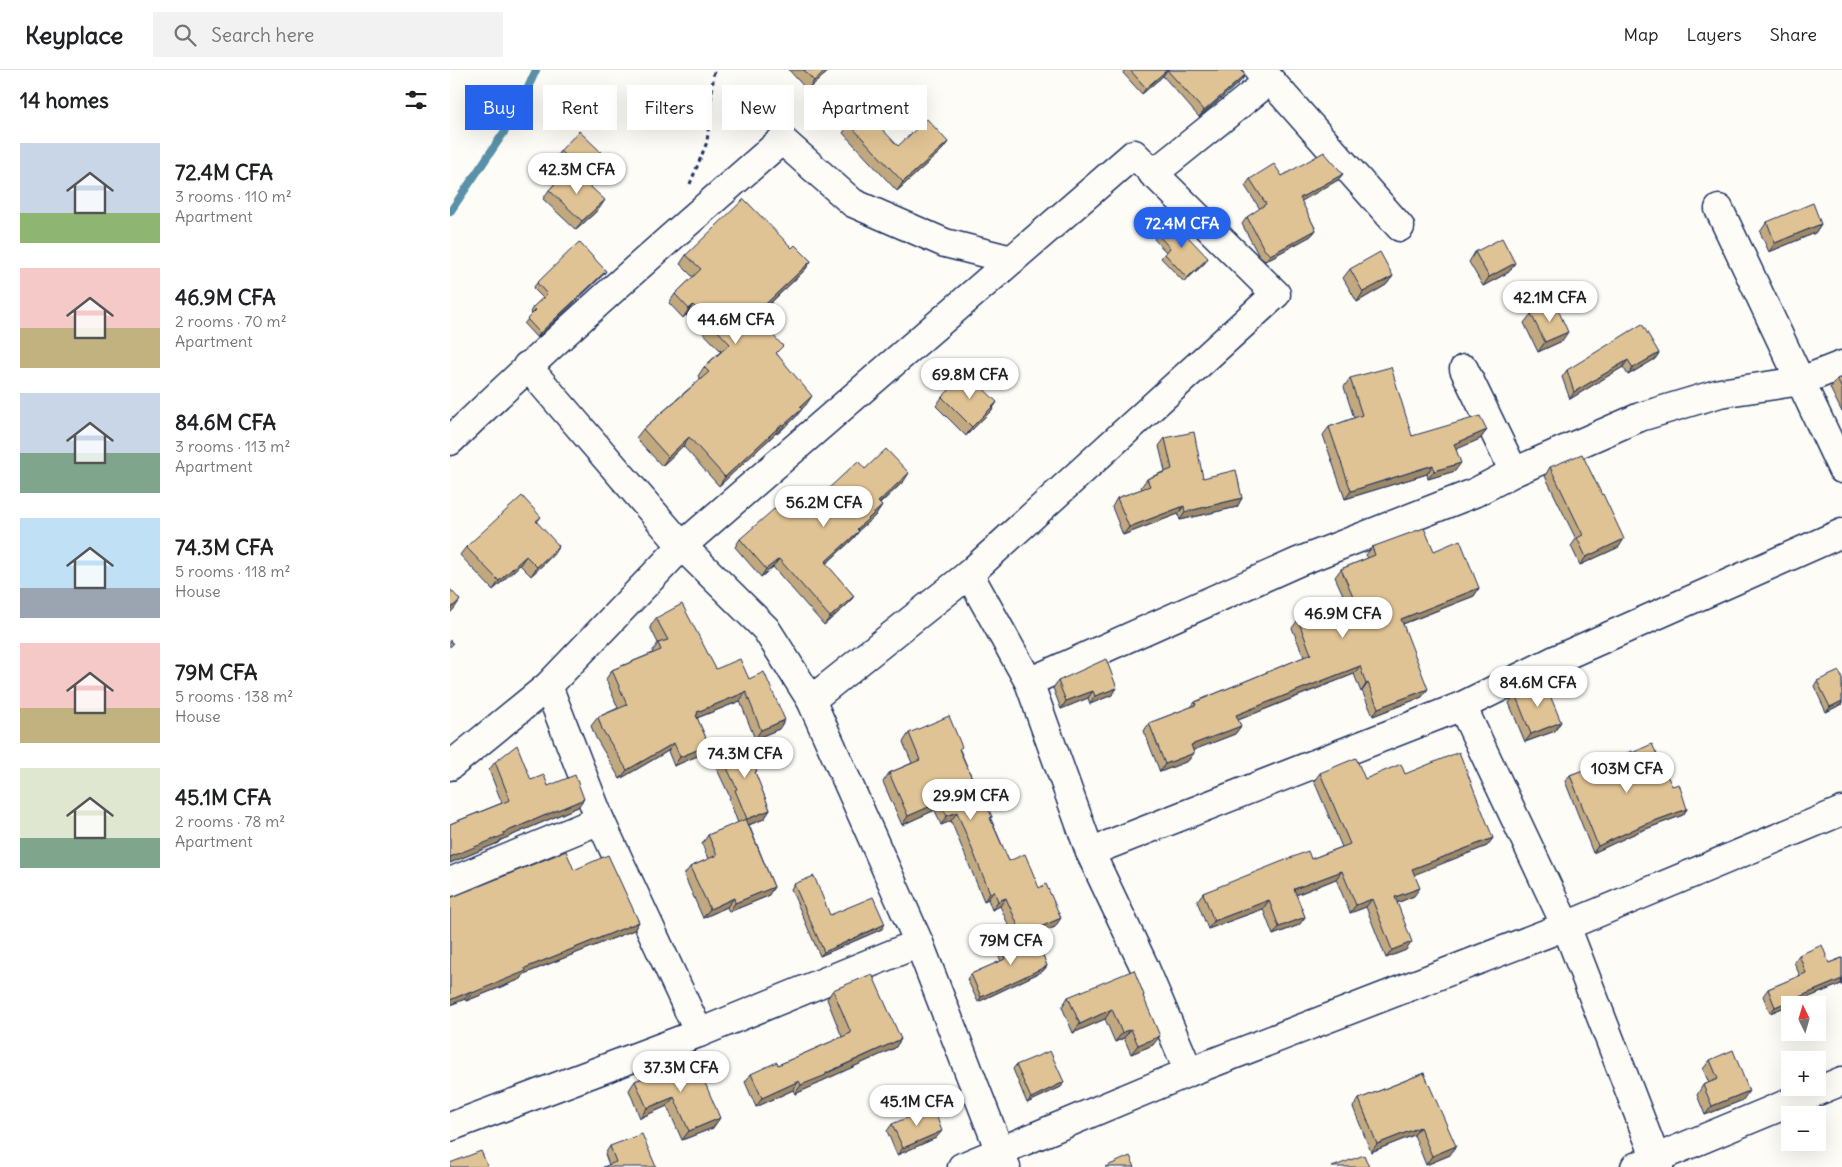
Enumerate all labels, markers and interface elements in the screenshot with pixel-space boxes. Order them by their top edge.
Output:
search box [153,12,503,57]
text: Keyplace [25,20,123,50]
icon: search [171,21,199,49]
text: Search here [211,23,314,47]
text: Map [1623,23,1658,46]
text: Layers [1686,23,1742,46]
text: Share [1770,23,1817,46]
chip: Buy [465,85,533,130]
chip: Rent [543,85,617,130]
chip: Filters [627,85,712,130]
chip: New [722,85,794,130]
chip: Apartment [804,85,927,130]
icon: filters [402,86,430,114]
text: 14 homes [20,87,109,114]
pin: 42.3M CFA [520,152,634,195]
text: 72.4M CFA [175,159,273,186]
text: 42.3M CFA [539,159,615,179]
icon: home [60,163,120,223]
text: 3 rooms · 110 m² [175,186,292,206]
text: Apartment [175,206,253,226]
pin: 72.4M CFA [1125,206,1239,249]
text: 72.4M CFA [1145,213,1219,233]
pin: 42.1M CFA [1493,280,1607,323]
text: 46.9M CFA [175,284,276,311]
text: 42.1M CFA [1514,287,1586,307]
icon: home [60,288,120,348]
pin: 44.6M CFA [679,302,793,345]
text: 44.6M CFA [698,309,774,329]
text: 2 rooms · 70 m² [175,311,287,331]
text: Apartment [175,331,253,351]
pin: 69.8M CFA [913,358,1027,400]
text: 69.8M CFA [932,364,1008,384]
text: 84.6M CFA [175,409,276,436]
icon: home [60,413,120,473]
text: 3 rooms · 113 m² [175,436,290,456]
text: Apartment [175,456,253,476]
pin: 56.2M CFA [767,486,881,528]
text: 56.2M CFA [786,492,862,512]
text: 74.3M CFA [175,534,273,561]
icon: home [60,538,120,598]
text: 5 rooms · 118 m² [175,561,291,581]
text: House [175,581,221,601]
pin: 46.9M CFA [1286,596,1400,639]
text: 46.9M CFA [1305,603,1381,623]
text: 79M CFA [175,659,258,686]
icon: home [60,663,120,723]
pin: 84.6M CFA [1481,666,1595,708]
text: 84.6M CFA [1500,672,1576,692]
text: 5 rooms · 138 m² [175,686,293,706]
text: House [175,706,221,726]
pin: 74.3M CFA [688,736,802,779]
text: 74.3M CFA [708,743,782,763]
pin: 103M CFA [1575,752,1679,794]
text: 103M CFA [1591,758,1663,778]
pin: 29.9M CFA [914,778,1028,821]
text: 45.1M CFA [175,784,271,811]
text: 29.9M CFA [933,785,1009,805]
icon: home [60,788,120,848]
text: 2 rooms · 78 m² [175,811,285,831]
text: Apartment [175,831,253,851]
pin: 79M CFA [965,924,1057,966]
text: 79M CFA [980,930,1042,950]
north arrow [1781,996,1826,1041]
map controls [1781,996,1826,1151]
pin: 37.3M CFA [624,1050,738,1093]
button: + [1781,1051,1826,1096]
text: 37.3M CFA [643,1057,719,1077]
pin: 45.1M CFA [860,1084,974,1127]
text: 45.1M CFA [880,1091,954,1111]
button: − [1781,1106,1826,1151]

